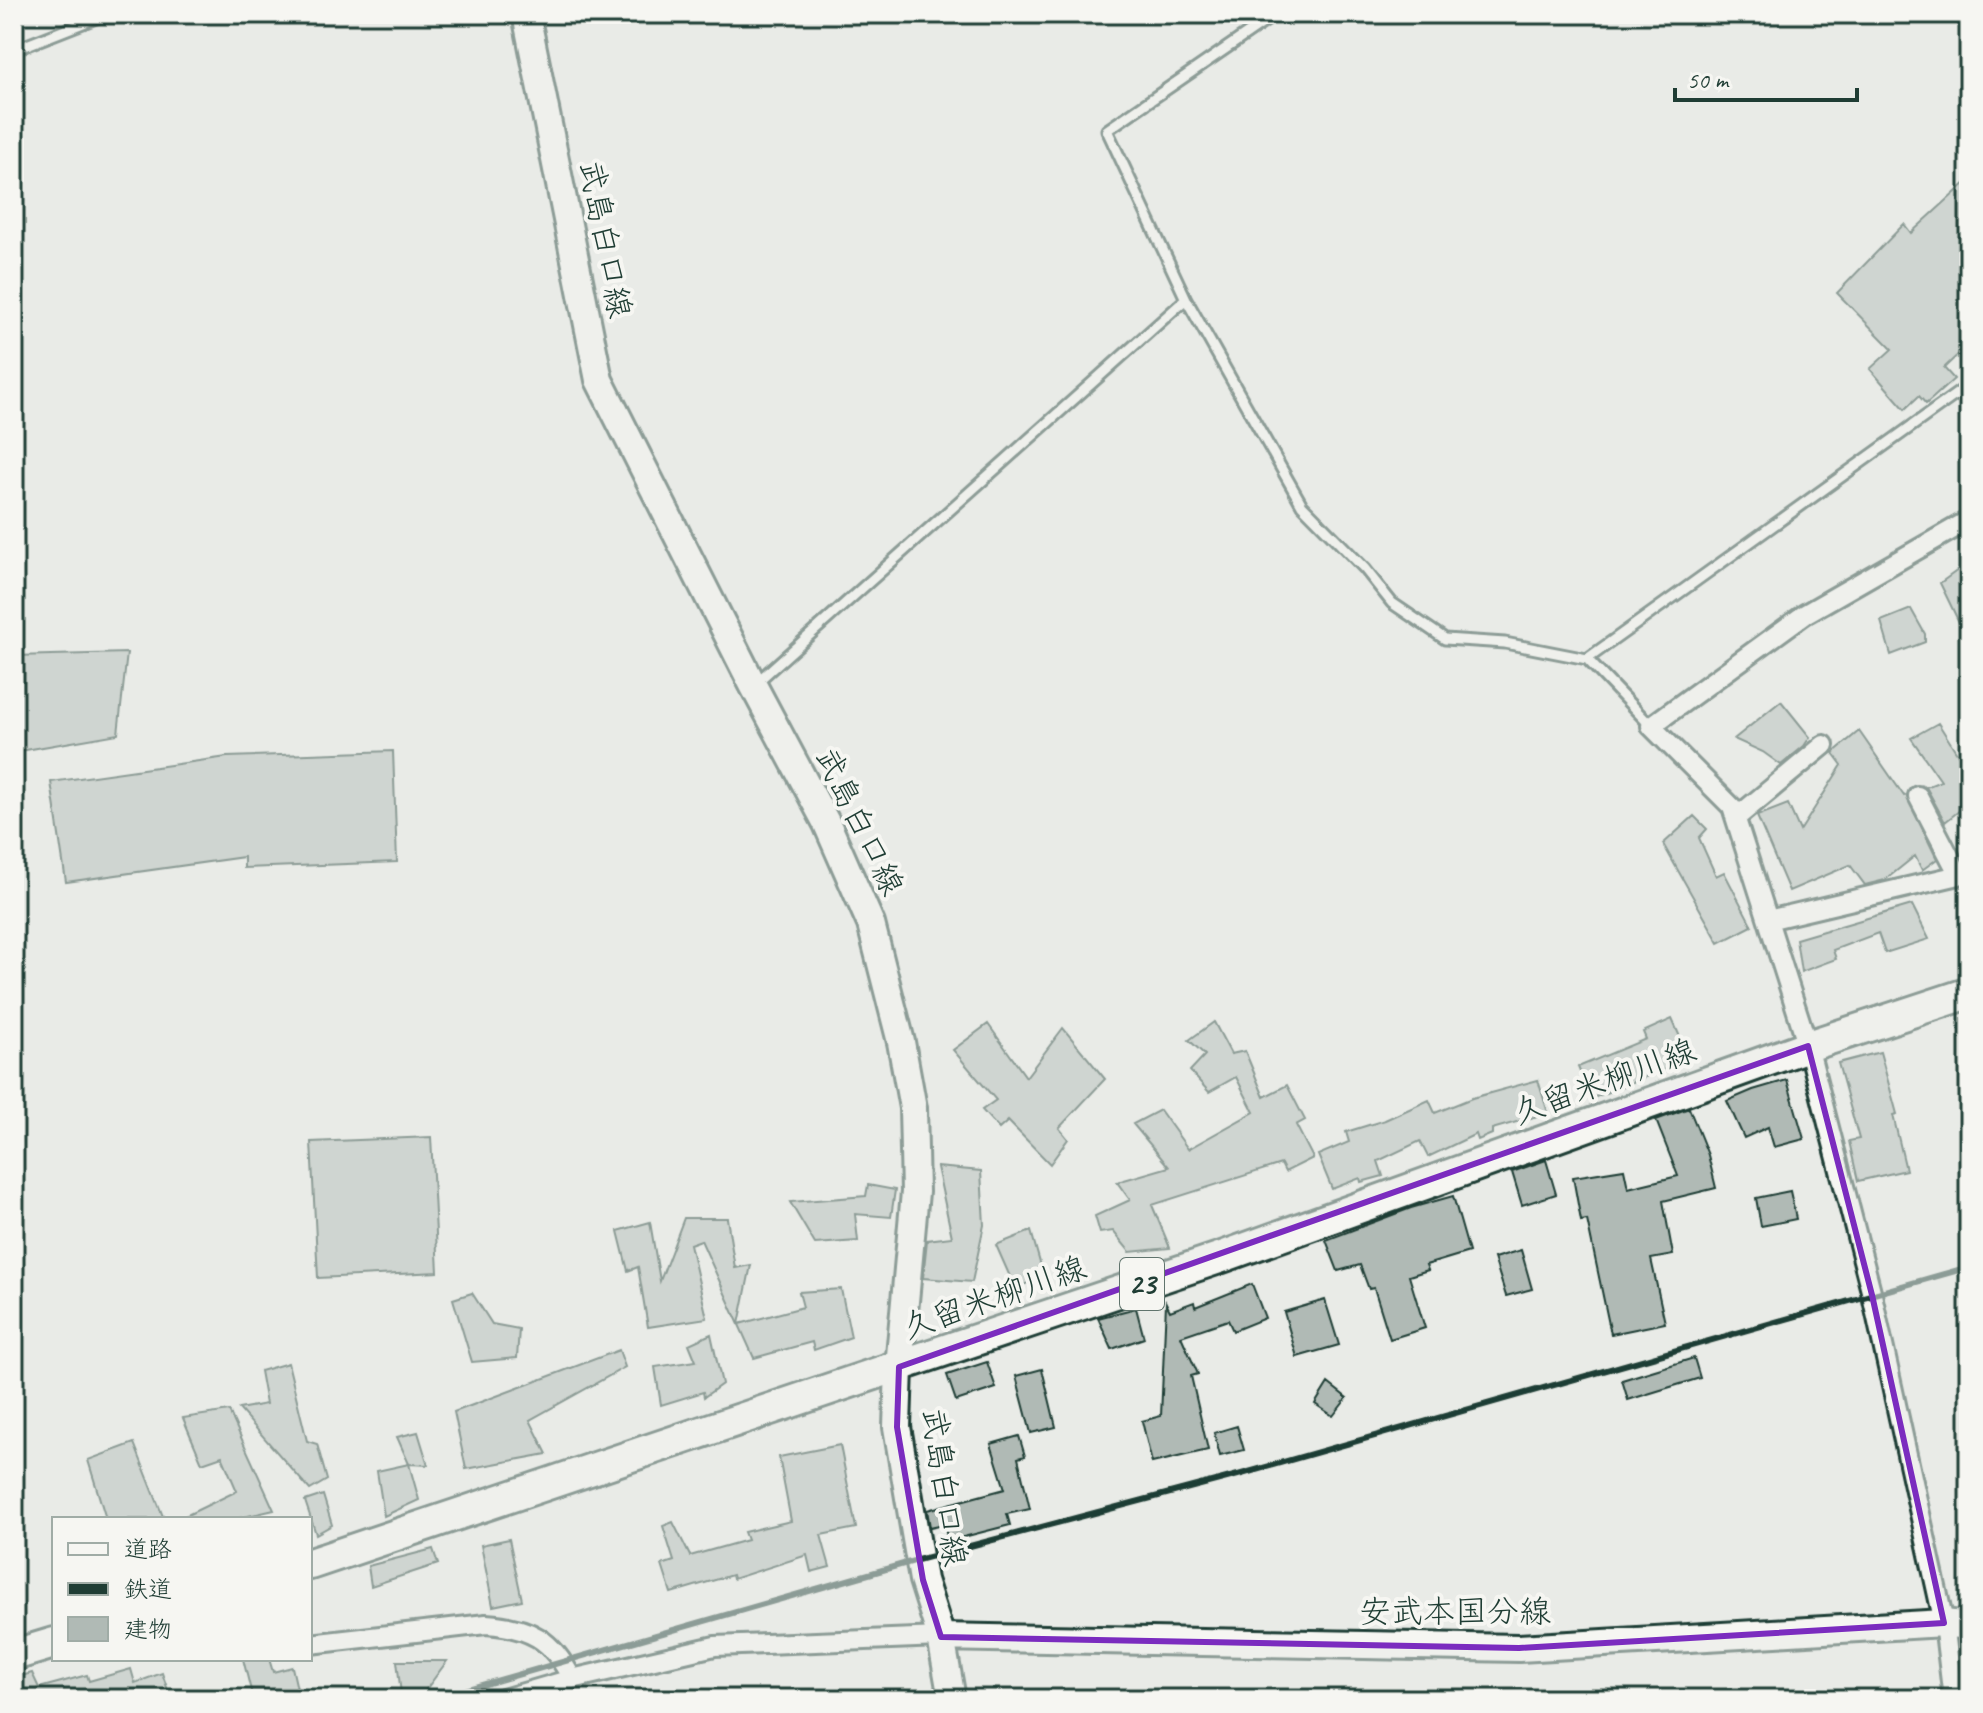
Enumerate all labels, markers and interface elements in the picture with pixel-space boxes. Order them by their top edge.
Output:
scale bar [1675,52,1857,102]
text: 50 m [1687,65,1730,95]
street label: 武島白口線 [570,157,641,322]
street label: 武島白口線 [806,740,913,902]
street label: 久留米柳川線 [1507,1029,1701,1134]
street label: 久留米柳川線 [897,1247,1092,1348]
road number: 23 [1120,1258,1164,1310]
street label: 武島白口線 [913,1405,976,1569]
legend [52,1517,312,1661]
text: 道路 [124,1534,172,1564]
text: 鉄道 [124,1574,172,1604]
street label: 安武本国分線 [1359,1591,1551,1632]
text: 建物 [124,1614,172,1644]

